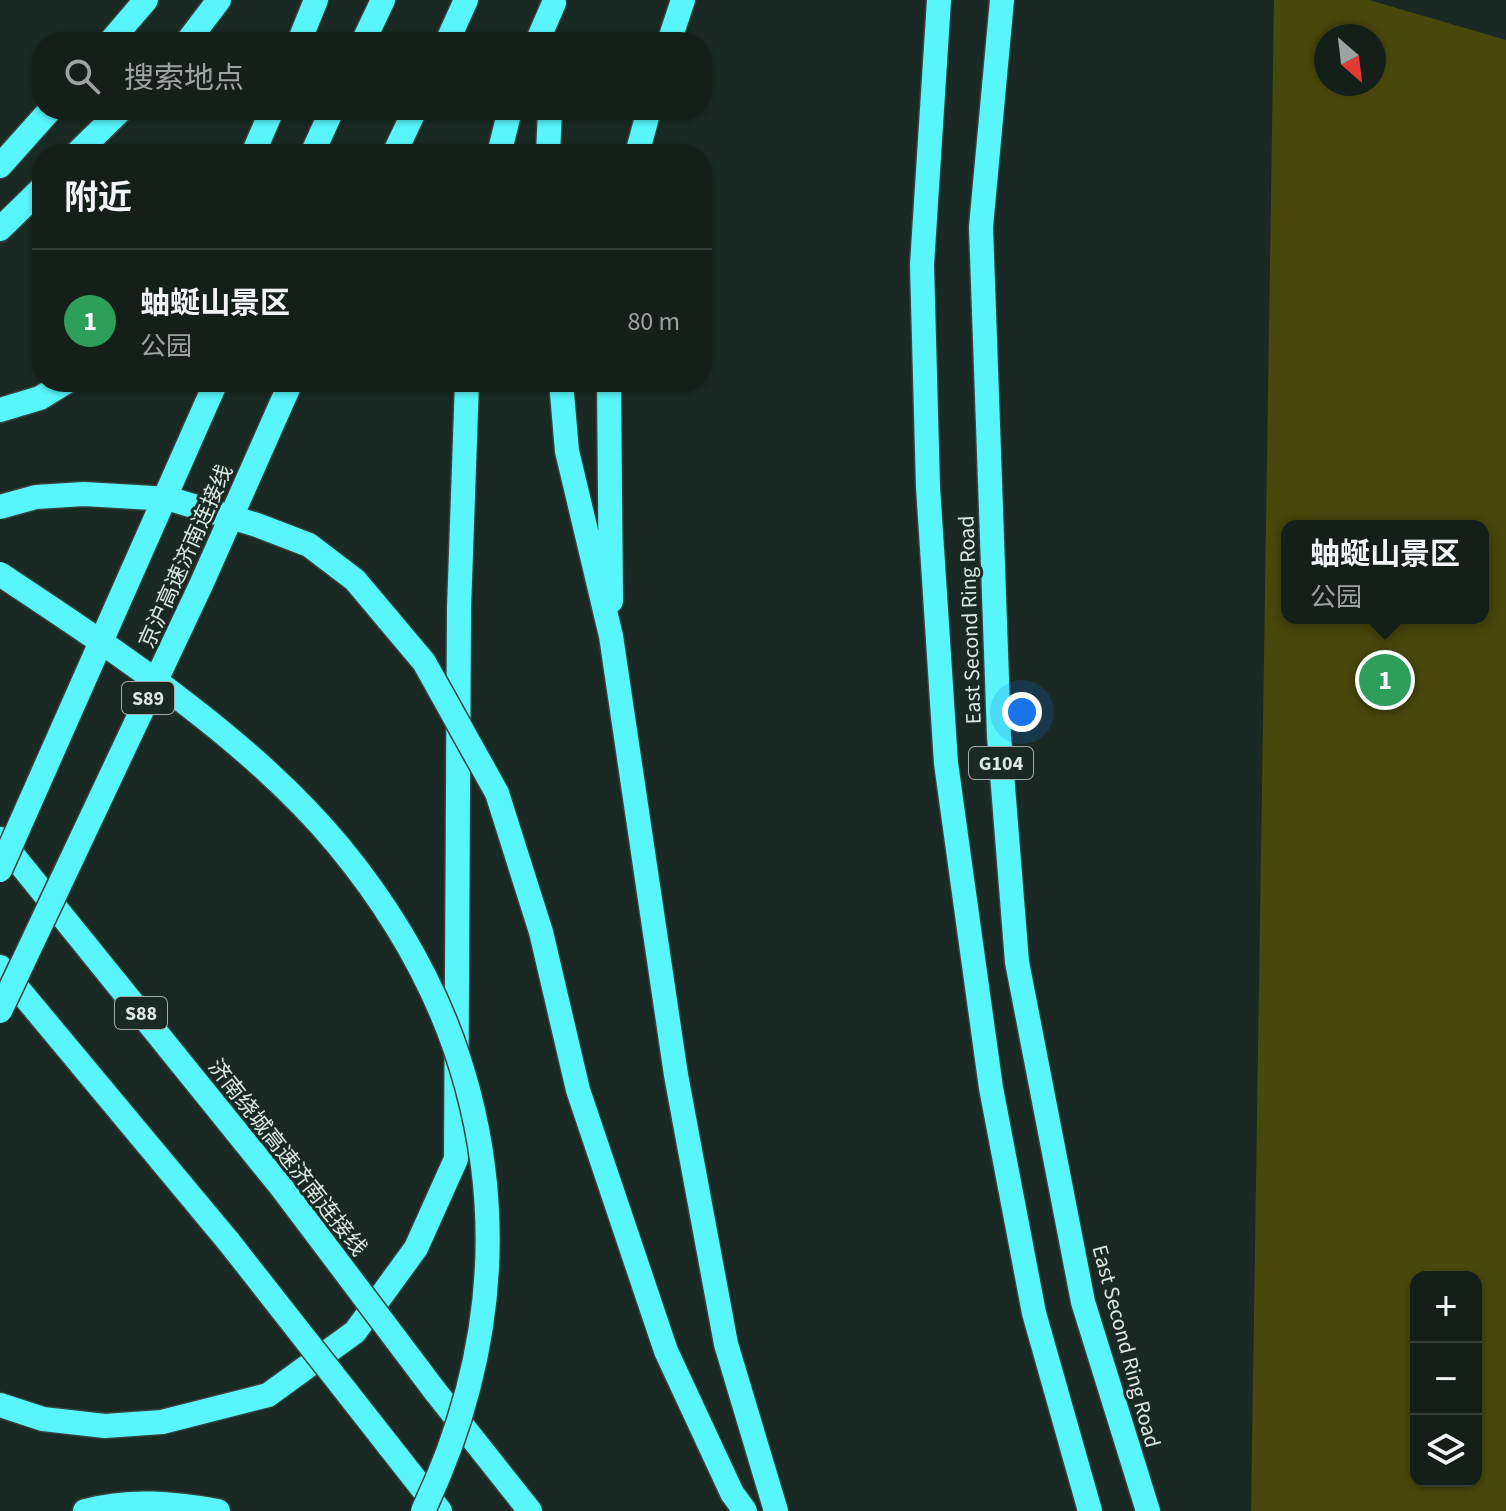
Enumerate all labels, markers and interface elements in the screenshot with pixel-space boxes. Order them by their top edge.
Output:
north arrow [1314,24,1386,96]
search box [32,32,712,120]
icon: search [60,54,104,98]
text: 搜索地点 [124,57,244,100]
text: 附近 [64,174,132,223]
text: 蚰蜒山景区 [140,282,290,325]
text: 1 [83,303,97,340]
text: 80 m [627,303,680,340]
text: 公园 [140,328,192,365]
street label: 京沪高速济南连接线 [131,459,241,653]
street label: East Second Ring Road [950,515,990,725]
popup [1281,520,1489,624]
text: 蚰蜒山景区 [1310,533,1460,576]
text: 公园 [1310,579,1362,616]
pin: 1 [1359,650,1411,710]
road number: S89 [122,682,174,714]
your location [1002,692,1042,732]
road number: G104 [969,747,1033,779]
road number: S88 [115,997,167,1029]
street label: 济南绕城高速济南连接线 [200,1052,374,1263]
street label: East Second Ring Road [1084,1241,1169,1451]
map controls [1410,1271,1482,1487]
button: + [1410,1271,1482,1343]
button: − [1410,1343,1482,1415]
button: layers [1410,1415,1482,1487]

